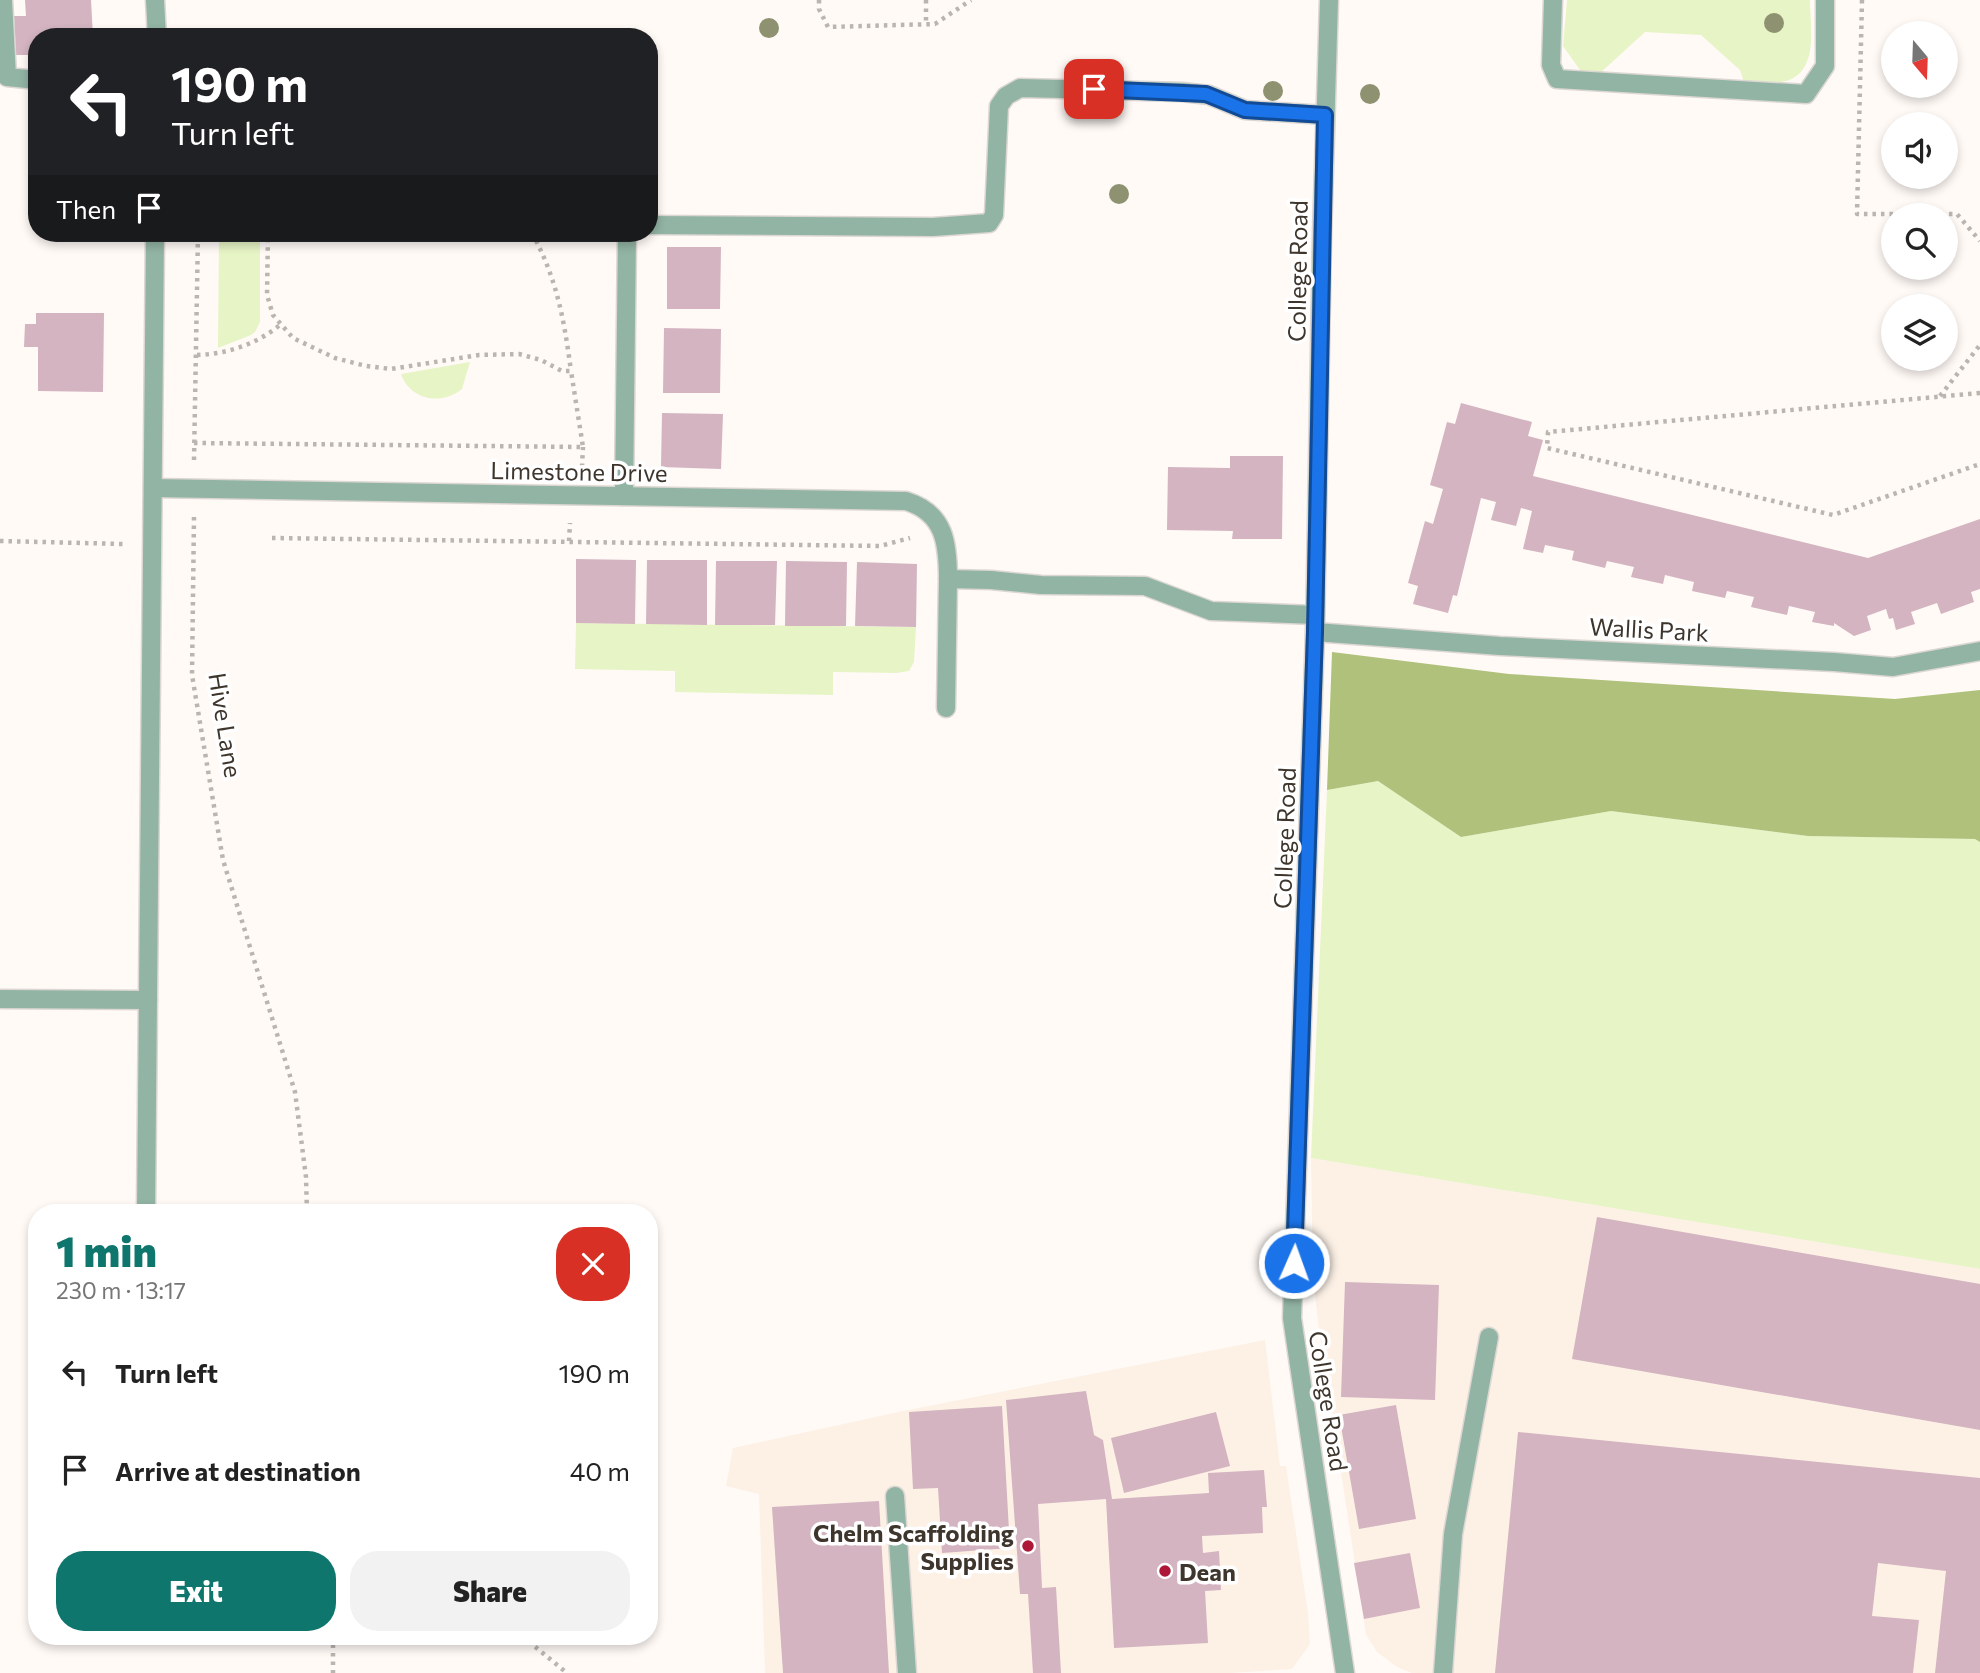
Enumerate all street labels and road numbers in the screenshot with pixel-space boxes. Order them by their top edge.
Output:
street label: College Road [1281,200,1313,342]
street label: Limestone Drive [490,455,668,487]
street label: Wallis Park [1588,611,1710,647]
street label: Hive Lane [203,670,249,780]
street label: College Road [1267,767,1301,909]
street label: College Road [1304,1329,1354,1473]

